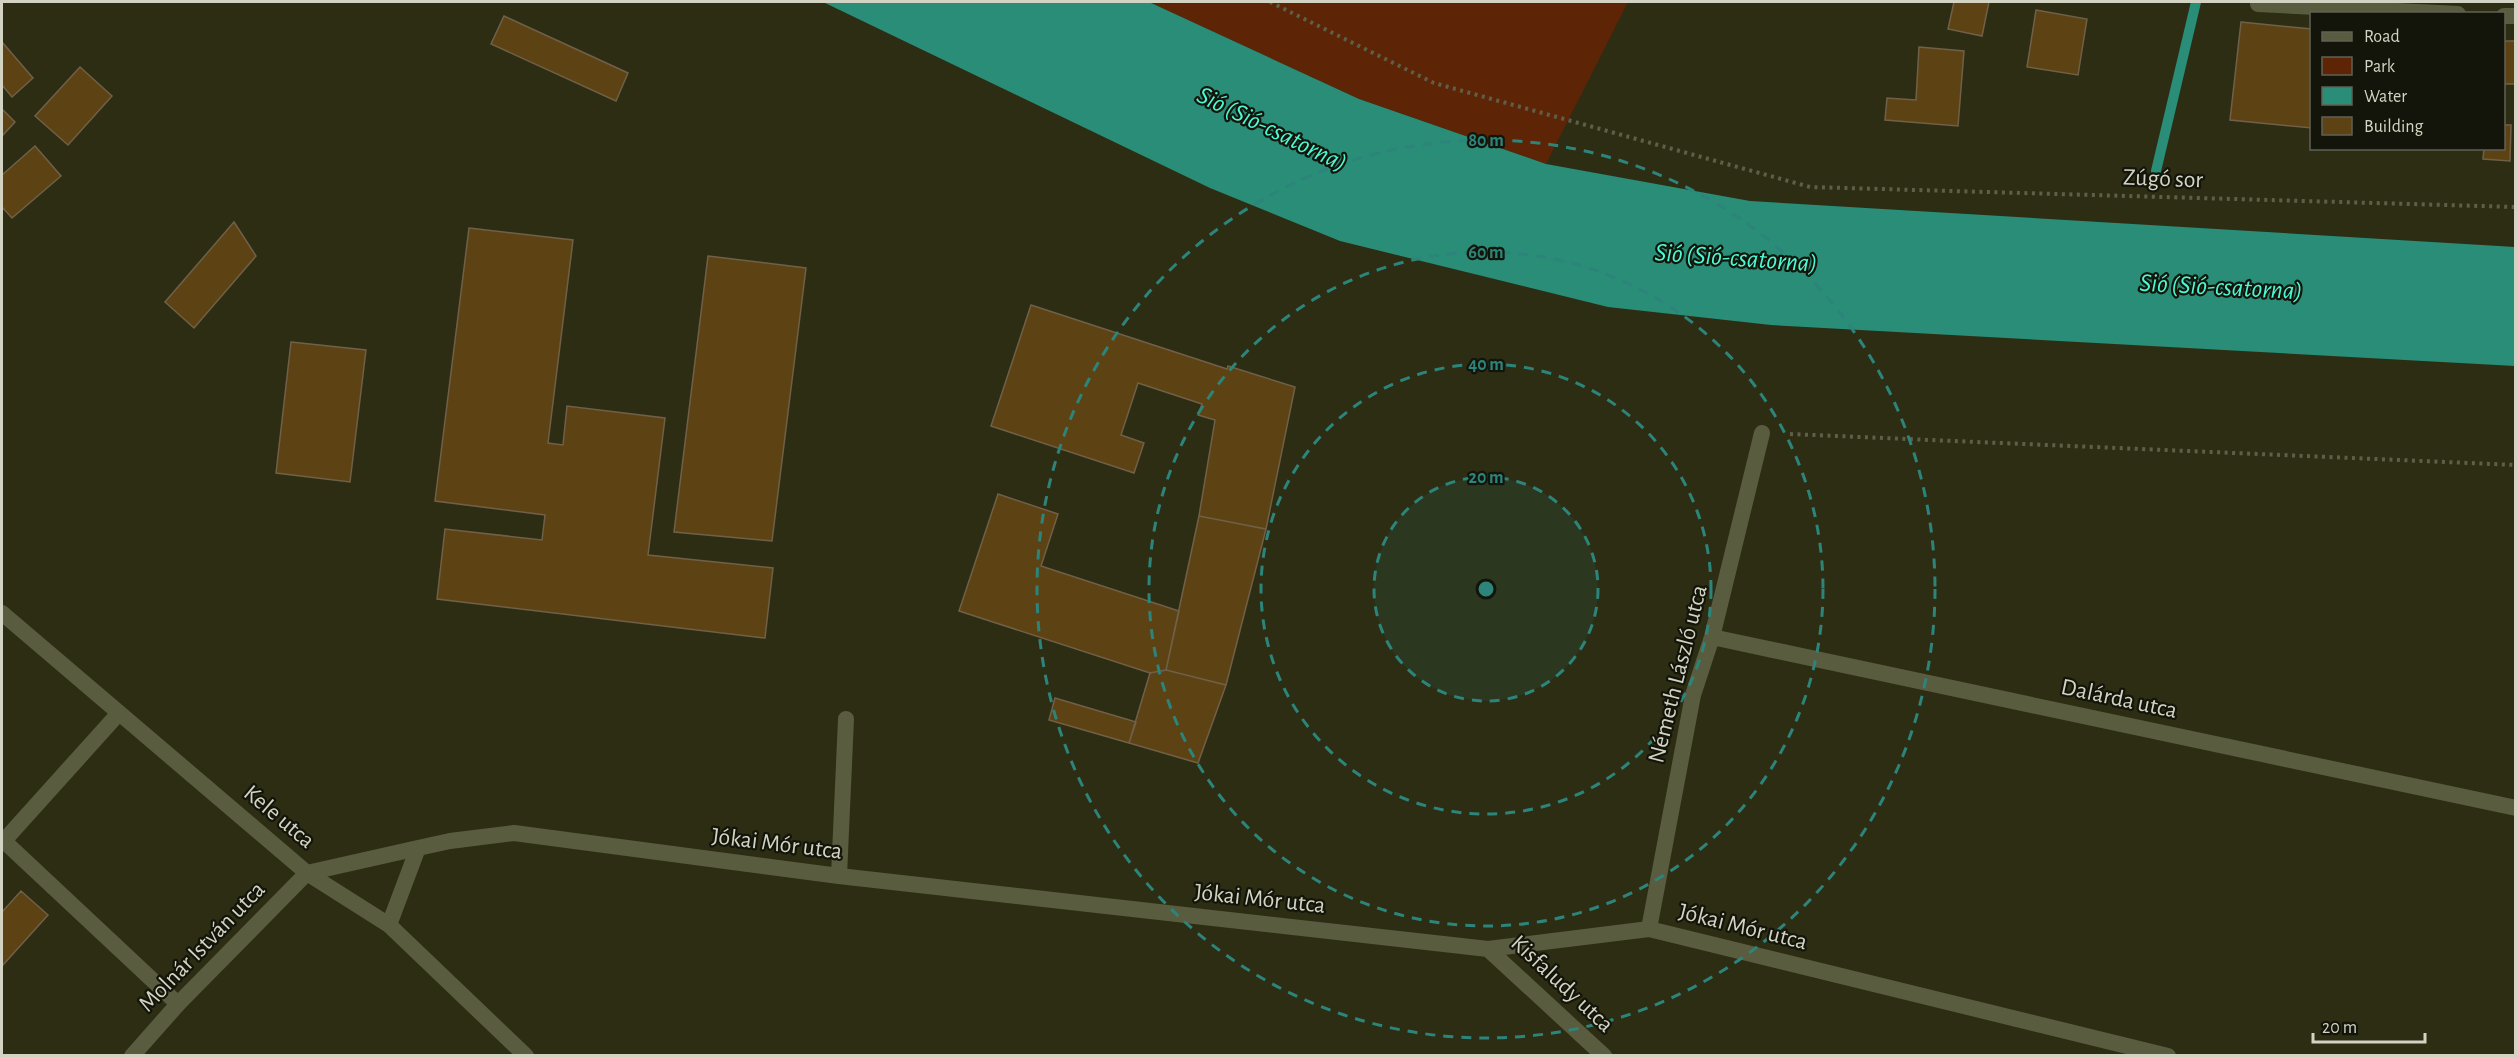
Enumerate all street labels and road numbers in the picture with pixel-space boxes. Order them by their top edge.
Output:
street label: Zúgó sor [2123,166,2204,192]
street label: Németh László utca [1644,583,1712,765]
street label: Dalárda utca [2059,675,2179,723]
street label: Kele utca [239,781,319,853]
street label: Jókai Mór utca [710,824,844,864]
street label: Molnár István utca [134,877,270,1017]
street label: Jókai Mór utca [1193,880,1327,918]
street label: Jókai Mór utca [1676,899,1810,955]
street label: Kisfaludy utca [1506,931,1618,1037]

